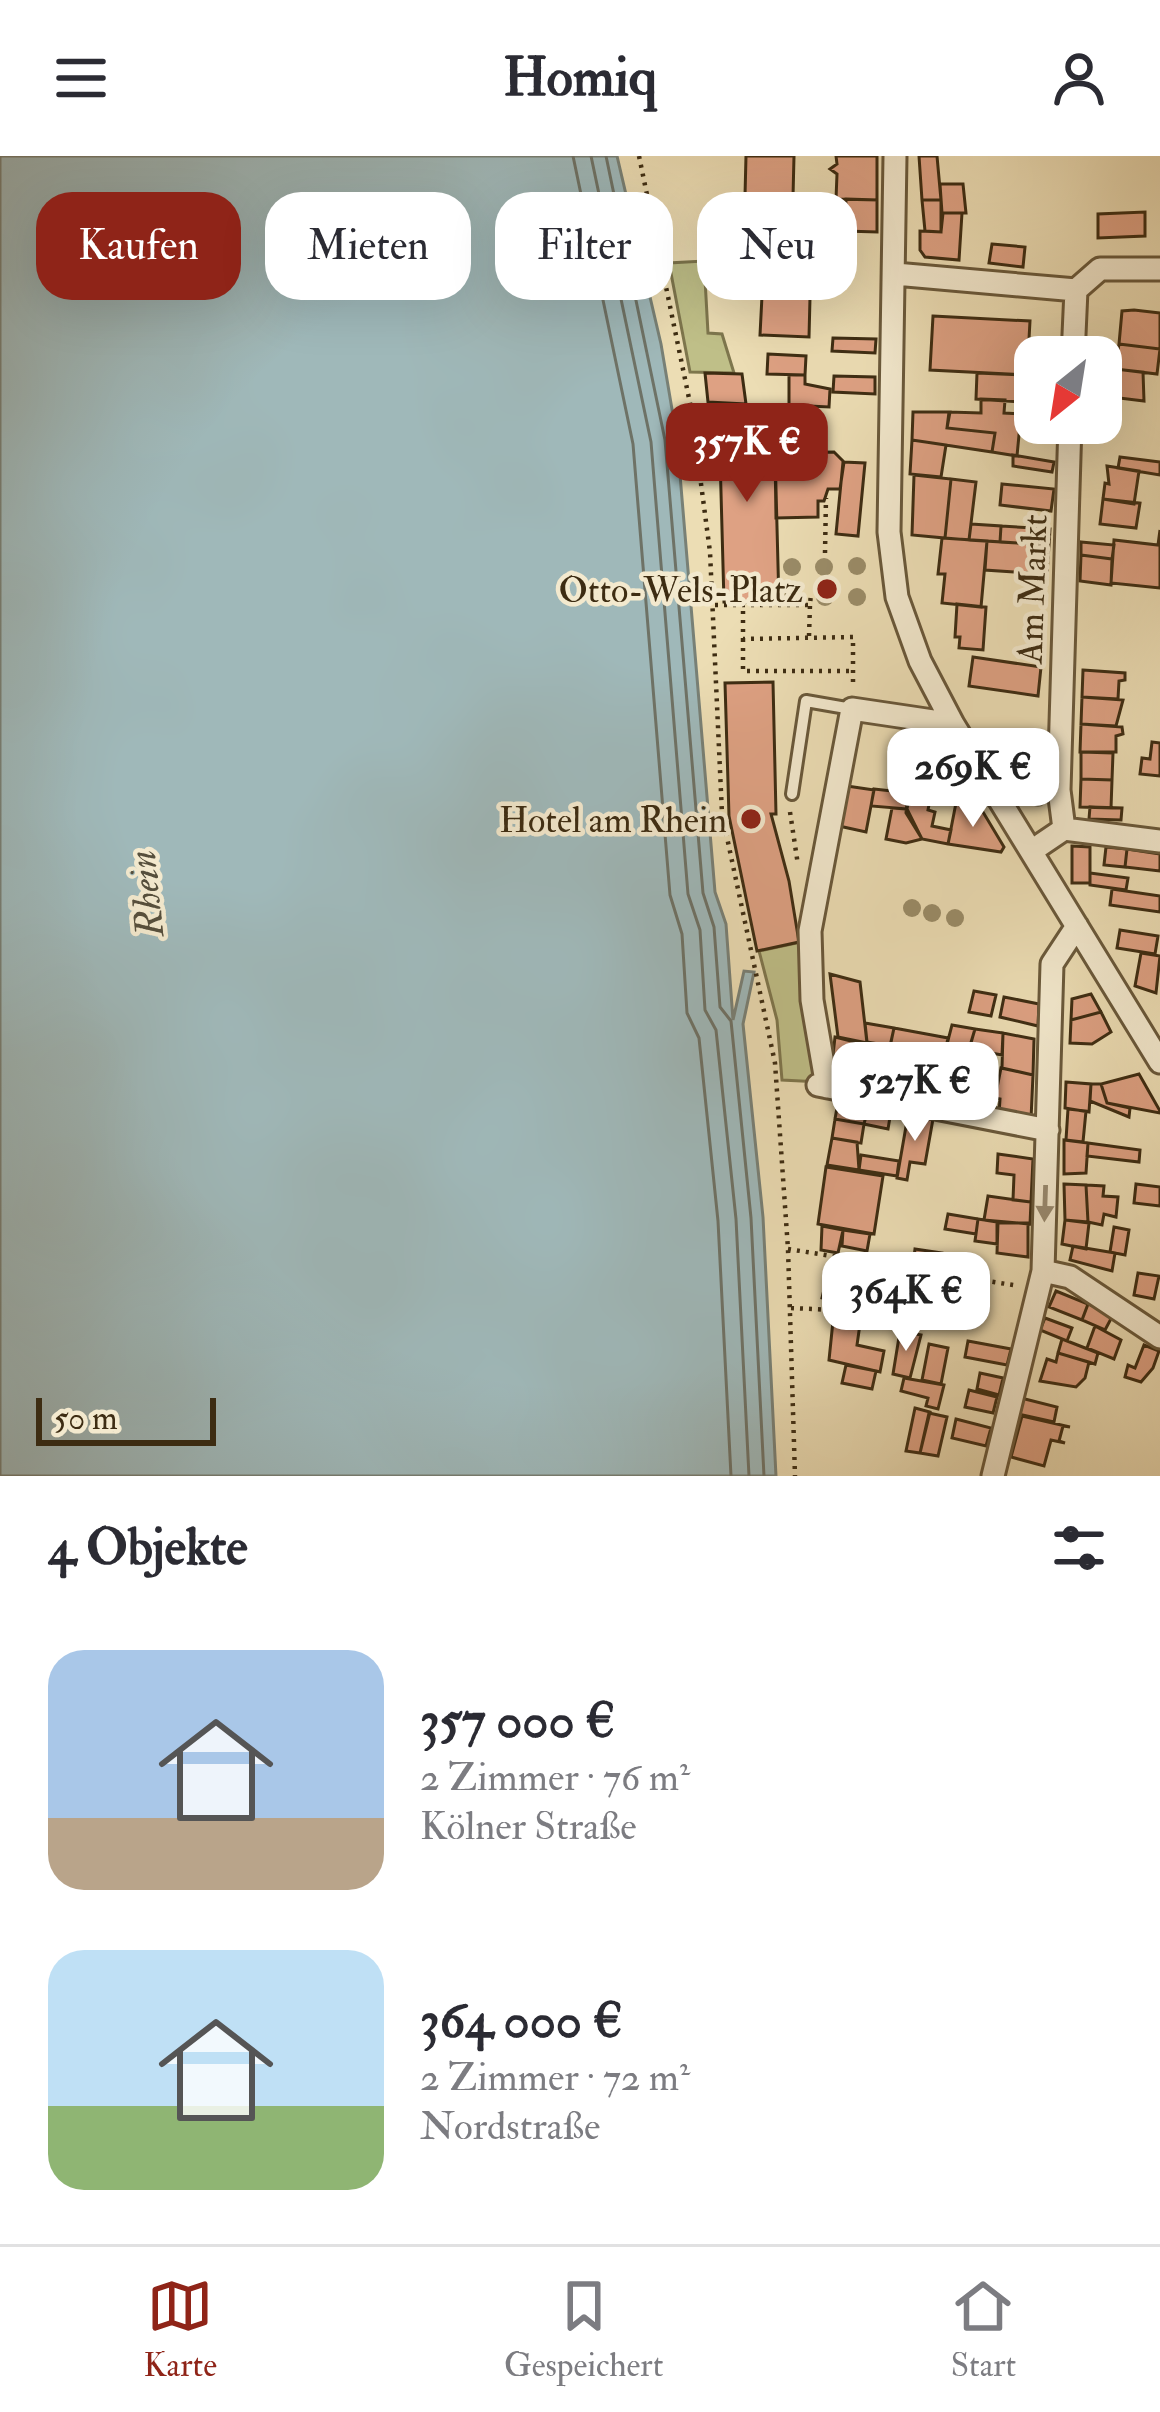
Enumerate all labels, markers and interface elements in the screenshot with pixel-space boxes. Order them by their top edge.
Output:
text: Homiq [503,44,657,112]
icon: menu [48,45,114,111]
icon: person [1046,45,1112,111]
chip: Kaufen [36,192,241,300]
chip: Mieten [265,192,471,300]
chip: Filter [495,192,673,300]
chip: Neu [697,192,857,300]
north arrow [1014,336,1122,444]
map controls [1014,336,1122,444]
pin: 357K € [649,403,845,505]
text: 357K € [693,417,801,466]
street label: Am Markt [1007,514,1058,666]
place label: Otto-Wels-Platz [559,568,803,613]
marker: Otto-Wels-Platz [814,576,840,602]
pin: 269K € [875,728,1071,830]
text: 269K € [914,742,1032,791]
place label: Hotel am Rhein [499,798,727,843]
marker: Hotel am Rhein [738,806,764,832]
water label: Rhein [118,848,176,941]
pin: 527K € [817,1042,1013,1144]
text: 527K € [859,1056,971,1105]
one-way arrow [1035,1185,1054,1223]
pin: 364K € [808,1252,1004,1354]
text: 364K € [849,1266,963,1315]
scale bar [36,1392,216,1445]
text: 50 m [54,1398,118,1439]
icon: filters [1046,1515,1112,1581]
text: 4 Objekte [48,1516,248,1580]
text: 357 000 € [420,1689,615,1753]
icon: home [144,1698,288,1842]
text: 2 Zimmer · 76 m² [420,1753,690,1802]
text: Kölner Straße [420,1802,637,1851]
text: 364 000 € [420,1989,623,2053]
icon: home [144,1998,288,2142]
text: 2 Zimmer · 72 m² [420,2053,690,2102]
text: Nordstraße [420,2102,600,2151]
tab: Karte [144,2273,217,2386]
tab: Gespeichert [504,2273,663,2386]
tab: Start [950,2273,1016,2386]

